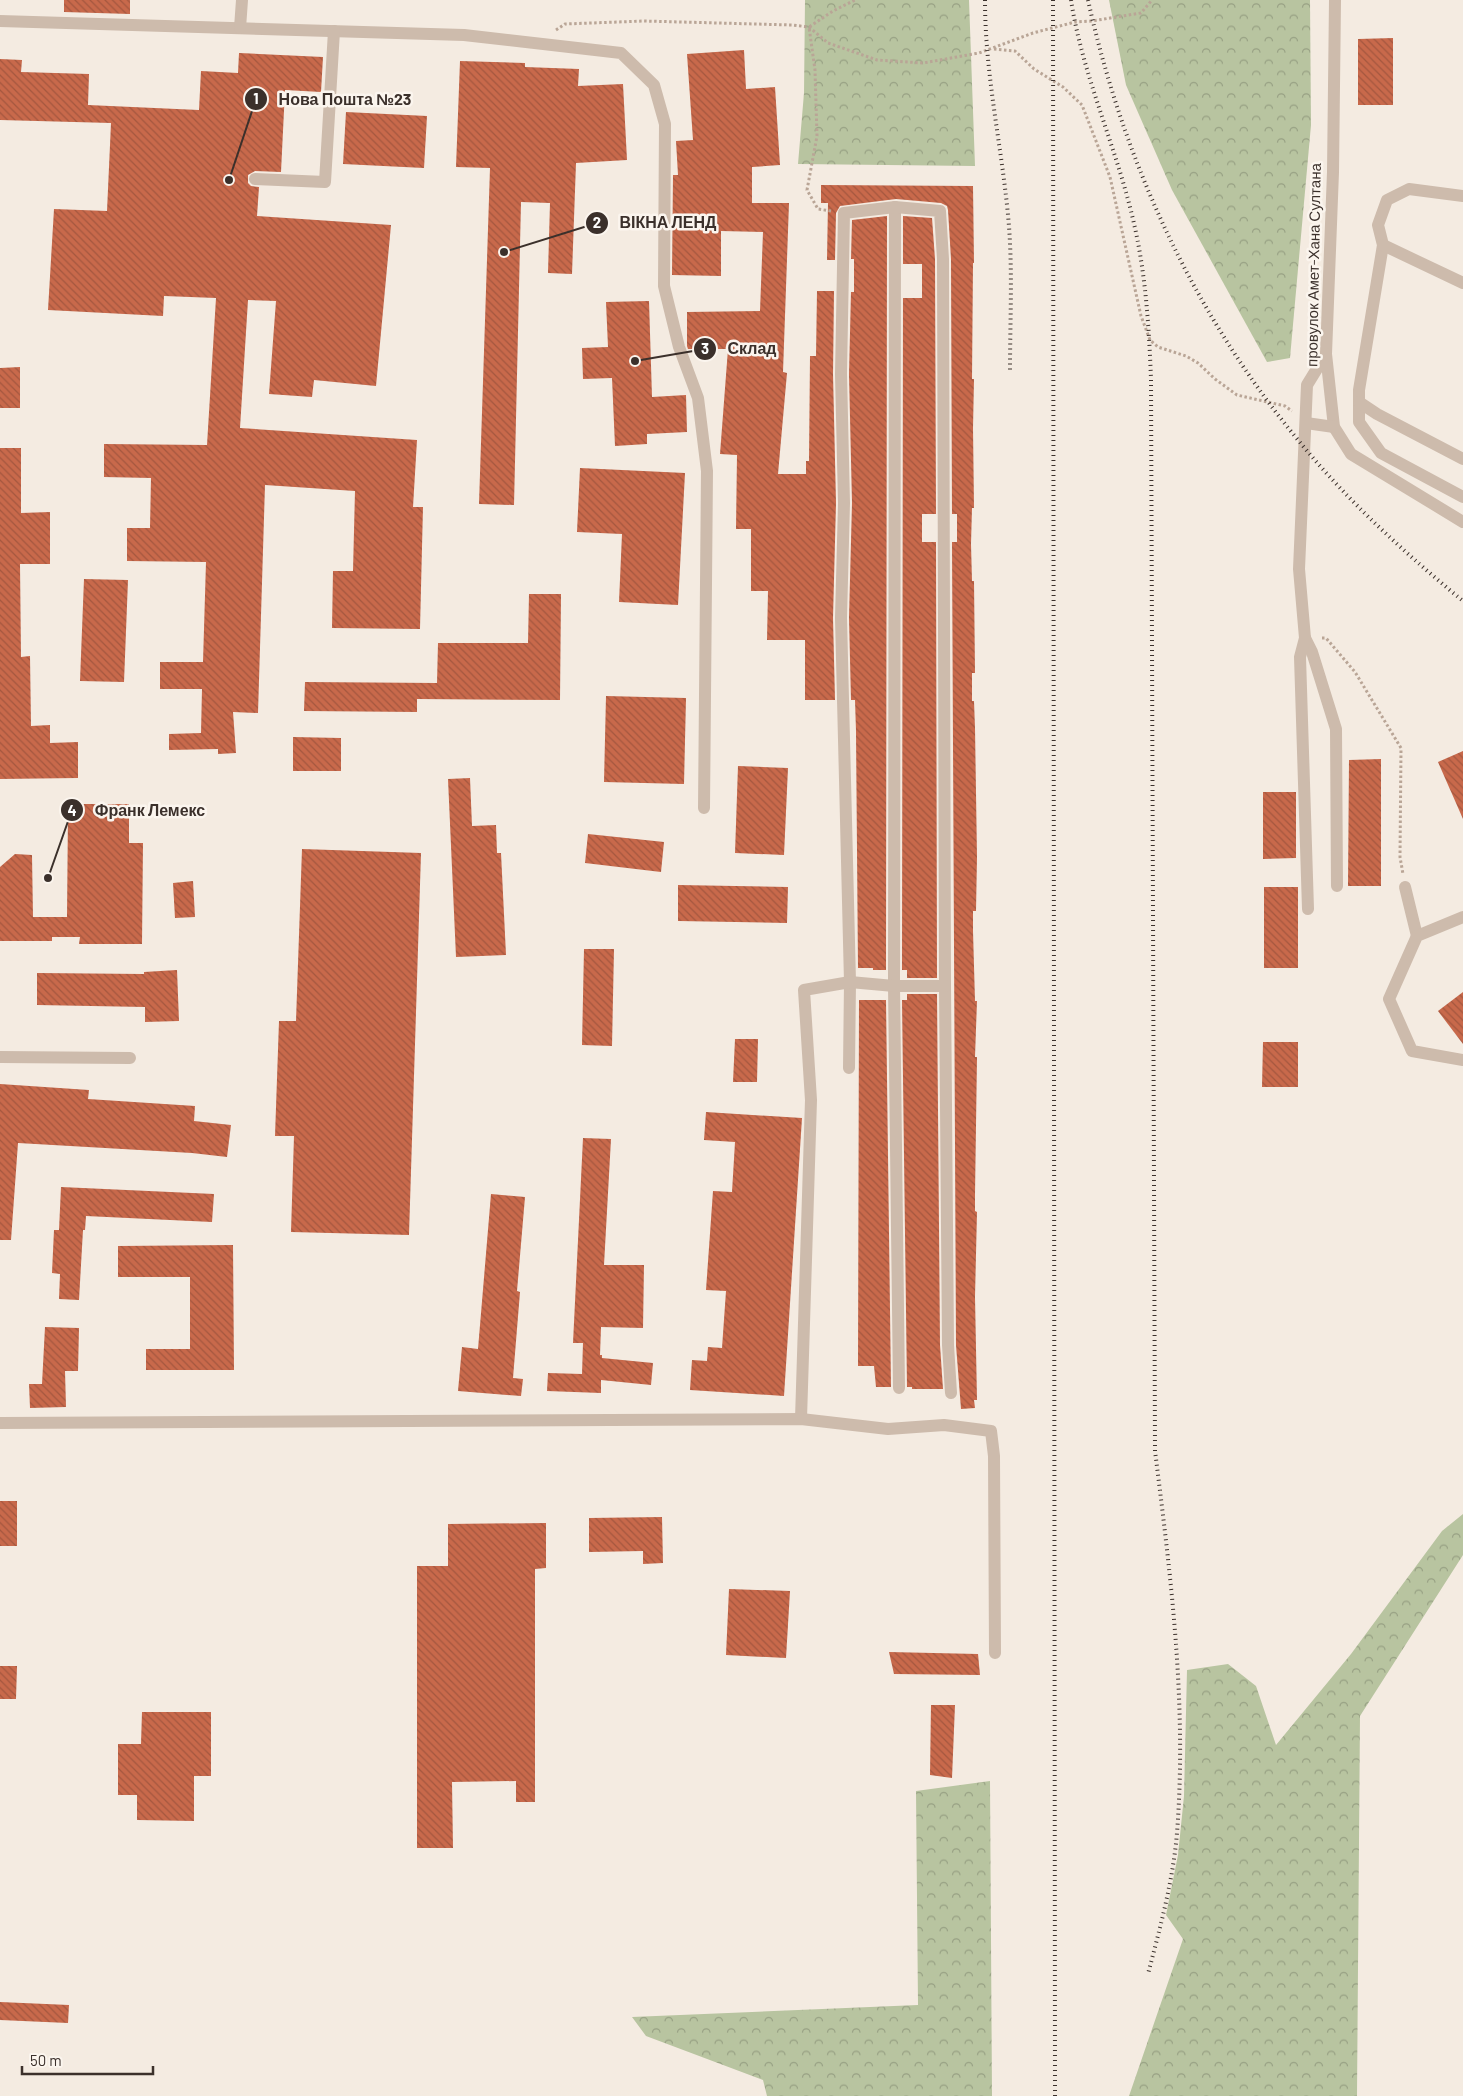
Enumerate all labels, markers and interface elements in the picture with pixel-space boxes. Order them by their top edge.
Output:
callout: Нова Пошта №23 [243,84,421,115]
text: 1 [253,89,259,107]
text: Нова Пошта №23 [279,89,411,108]
street label: провулок Амет-Хана Султана [1302,162,1324,367]
callout: ВІКНА ЛЕНД [585,207,727,238]
text: ВІКНА ЛЕНД [620,212,717,231]
text: 2 [593,213,601,231]
callout: Склад [693,333,787,364]
text: Склад [728,338,776,357]
text: 3 [701,339,709,357]
callout: Франк Лемекс [60,795,215,826]
text: Франк Лемекс [95,800,205,819]
text: 4 [67,801,77,819]
scale bar [22,2044,154,2076]
text: 50 m [30,2051,62,2069]

